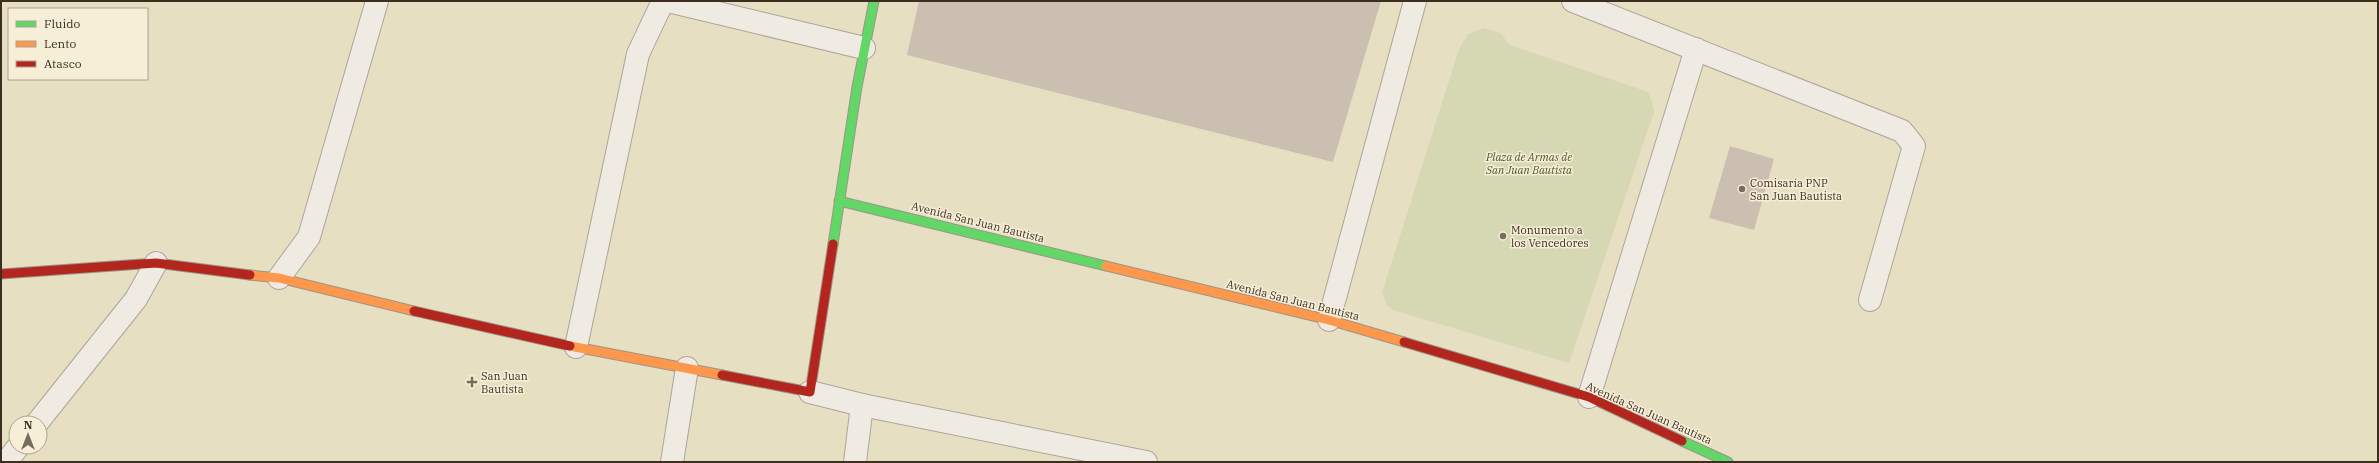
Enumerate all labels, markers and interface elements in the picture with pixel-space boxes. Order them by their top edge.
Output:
legend [8,8,148,80]
text: Fluido [44,16,81,31]
text: Lento [44,36,76,51]
text: Atasco [44,56,82,71]
park label: Plaza de Armas de San Juan Bautista [1485,150,1572,177]
place label: Comisaría PNP San Juan Bautista [1750,176,1842,203]
marker: Comisaría PNP San Juan Bautista [1737,184,1747,194]
street label: Avenida San Juan Bautista [910,199,1046,245]
place label: Monumento a los Vencedores [1511,223,1589,250]
marker: Monumento a los Vencedores [1498,231,1508,241]
street label: Avenida San Juan Bautista [1225,277,1361,323]
place label: San Juan Bautista [481,369,528,396]
marker: San Juan Bautista [466,376,478,388]
street label: Avenida San Juan Bautista [1584,379,1714,447]
north arrow [8,415,48,455]
text: N [24,418,33,432]

